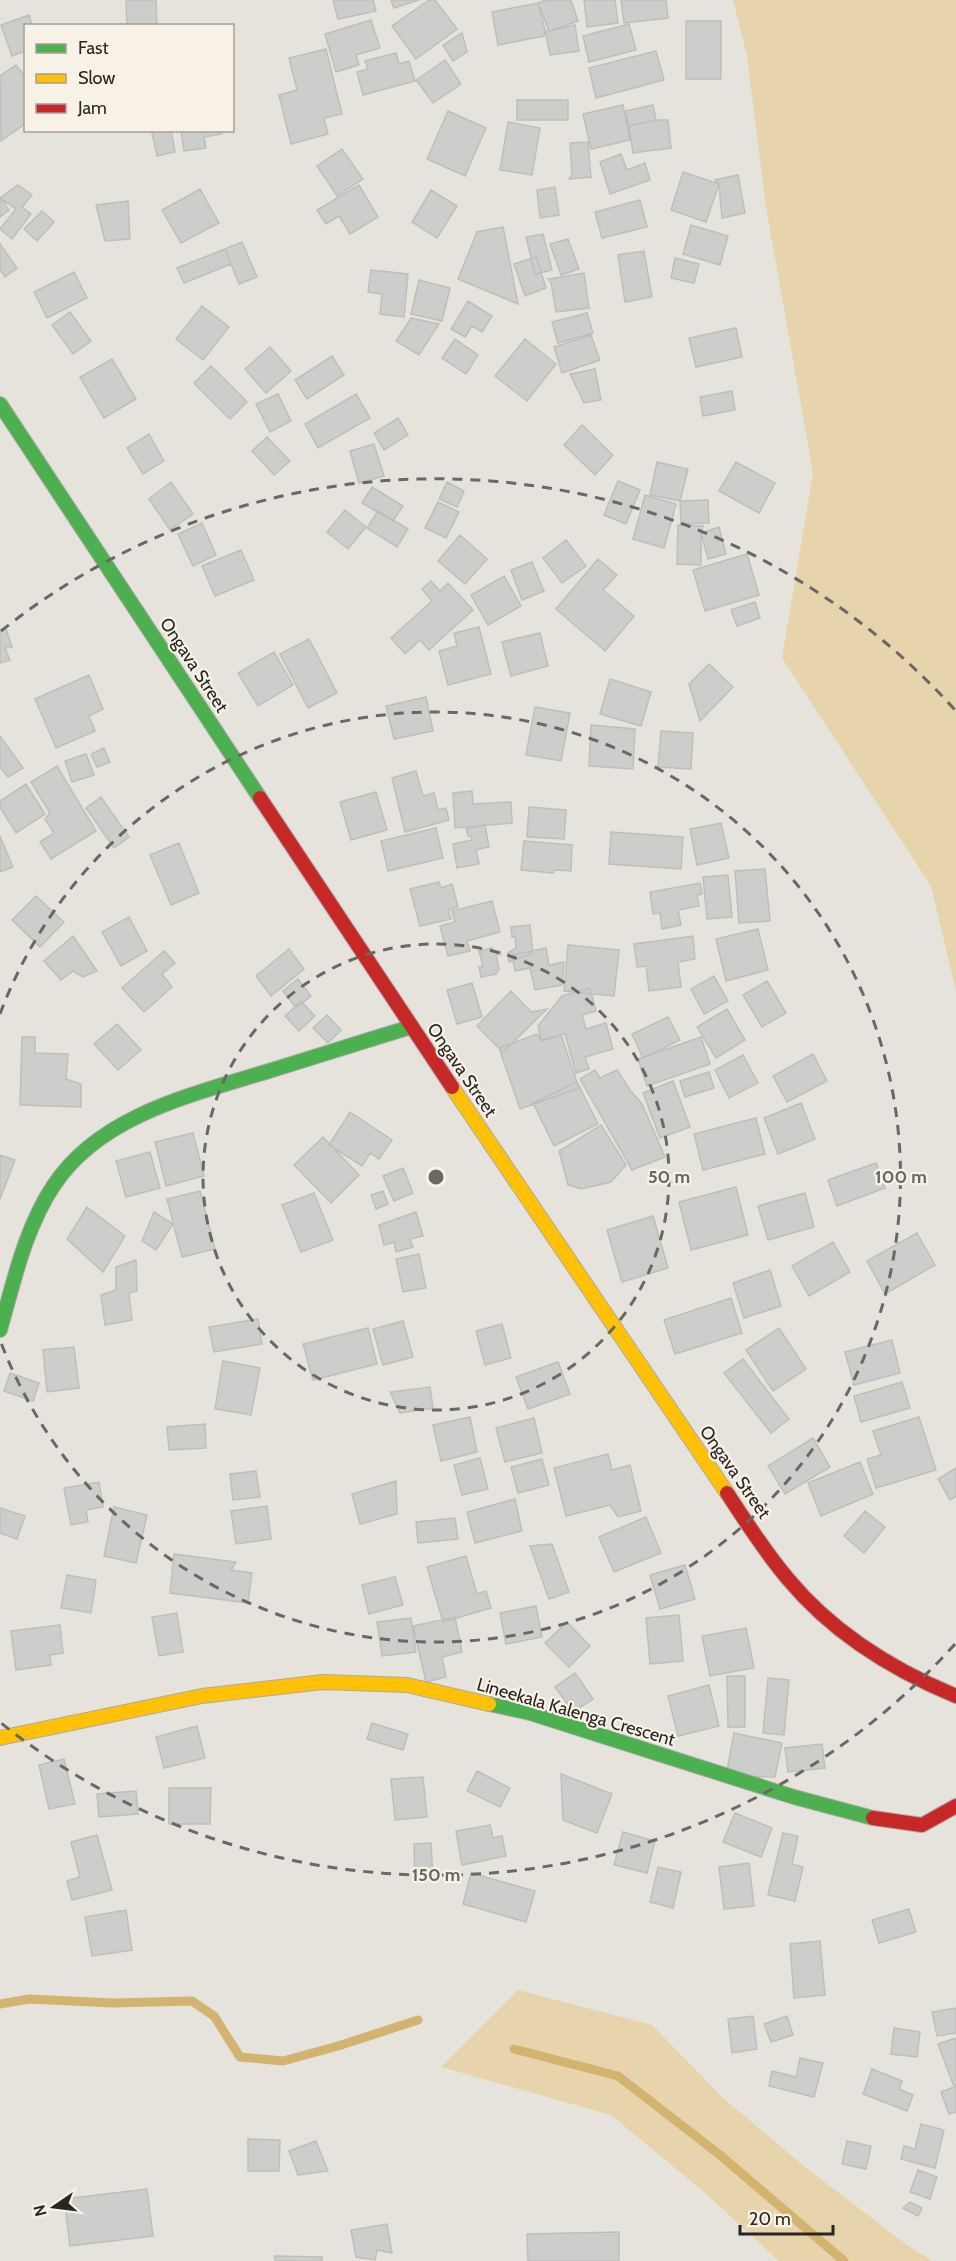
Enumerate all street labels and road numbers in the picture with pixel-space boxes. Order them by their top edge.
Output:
street label: Ongava Street [155,613,233,717]
street label: Ongava Street [422,1019,502,1121]
street label: Ongava Street [695,1421,775,1523]
street label: Lineekala Kalenga Crescent [474,1673,678,1751]

